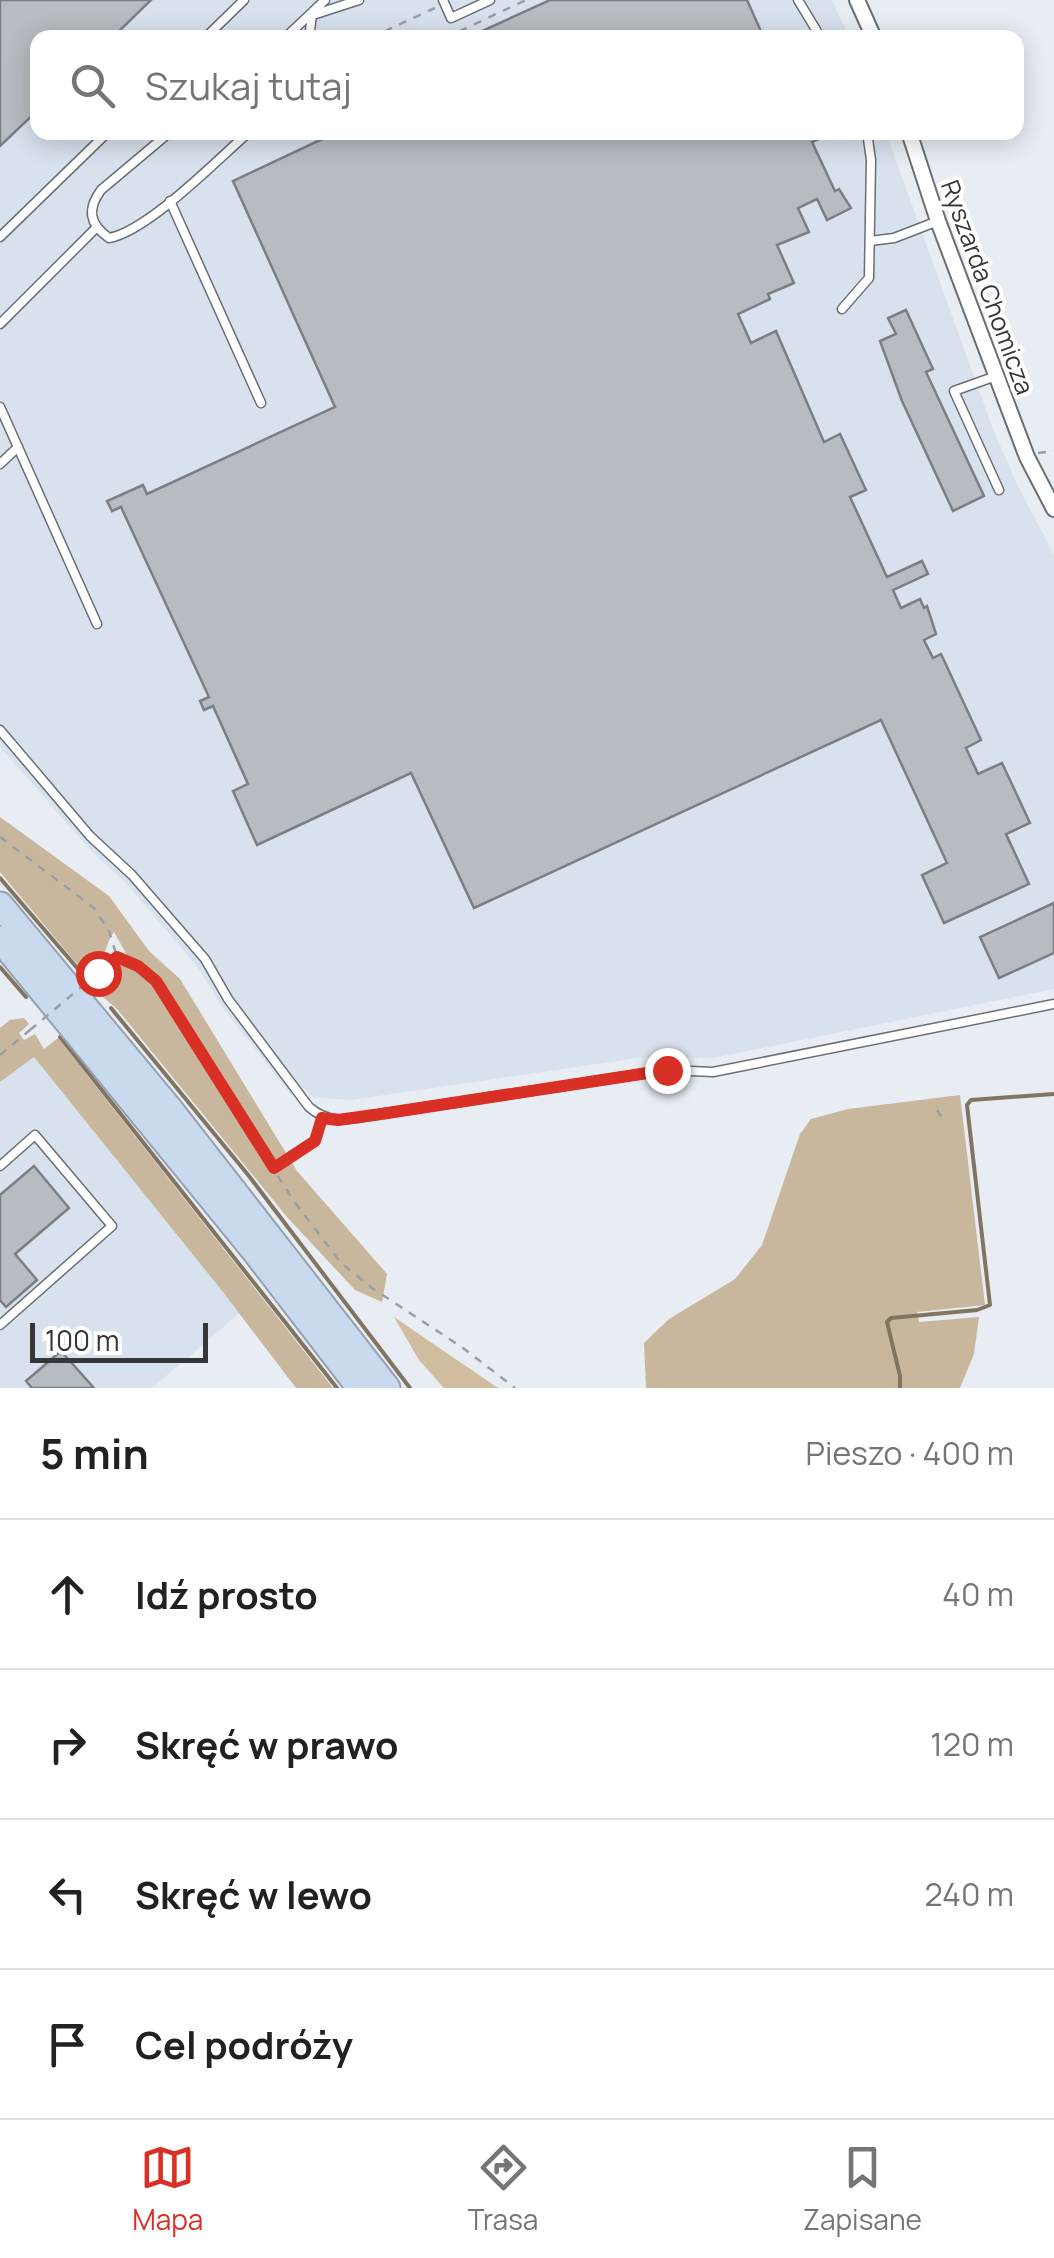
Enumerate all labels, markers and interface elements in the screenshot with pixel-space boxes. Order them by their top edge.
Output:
search box [30,30,1024,140]
icon: search [65,58,120,113]
text: Szukaj tutaj [145,59,352,111]
street label: Ryszarda Chomicza [933,175,1043,399]
route start [76,951,122,997]
route end [645,1048,691,1094]
scale bar [30,1318,208,1362]
text: 100 m [45,1321,119,1359]
text: 5 min [40,1424,149,1482]
text: Pieszo · 400 m [806,1431,1014,1475]
icon: ahead [40,1567,95,1622]
text: Idź prosto [135,1568,318,1620]
text: 40 m [942,1572,1014,1616]
icon: right [40,1717,95,1772]
text: Skręć w prawo [135,1718,398,1770]
text: 120 m [930,1722,1014,1766]
icon: left [40,1867,95,1922]
text: Skręć w lewo [135,1868,372,1920]
text: 240 m [924,1872,1014,1916]
icon: arrive [40,2017,95,2072]
text: Cel podróży [135,2018,353,2070]
tab: Mapa [132,2140,203,2238]
tab: Trasa [468,2140,538,2238]
tab: Zapisane [803,2140,922,2238]

